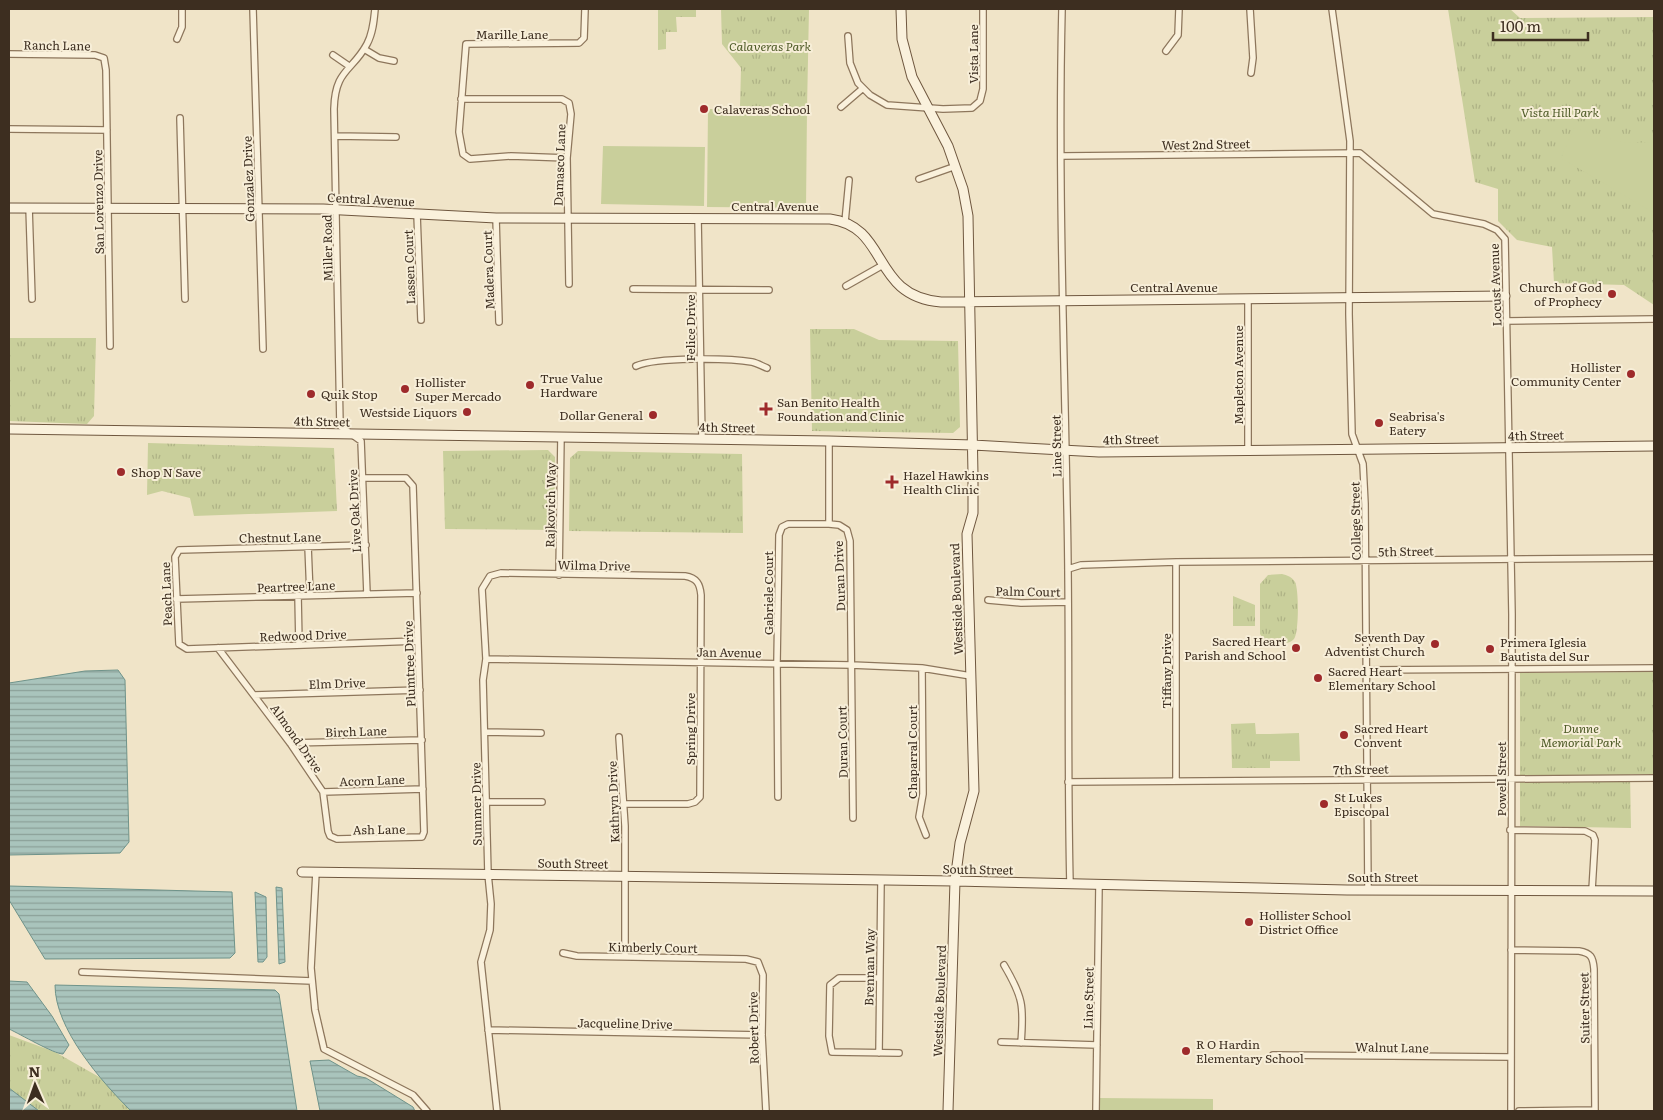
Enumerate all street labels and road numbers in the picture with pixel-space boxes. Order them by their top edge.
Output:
street label: Vista Lane [964,24,982,84]
street label: Marille Lane [476,25,548,43]
street label: Ranch Lane [23,35,91,55]
street label: Damasco Lane [549,124,569,206]
street label: West 2nd Street [1162,134,1251,154]
street label: Gonzalez Drive [238,136,258,222]
street label: San Lorenzo Drive [88,149,108,255]
street label: Central Avenue [327,188,415,210]
street label: Central Avenue [731,197,819,215]
street label: Miller Road [317,214,337,282]
street label: Lassen Court [399,229,419,305]
street label: Madera Court [478,230,498,310]
street label: Locust Avenue [1485,243,1505,327]
street label: Central Avenue [1130,278,1218,296]
street label: Felice Drive [681,294,699,362]
street label: Mapleton Avenue [1229,325,1247,425]
street label: 4th Street [294,412,350,430]
street label: Line Street [1046,414,1066,477]
street label: 4th Street [699,418,755,436]
street label: 4th Street [1508,426,1564,444]
street label: 4th Street [1103,430,1159,448]
street label: Rajkovich Way [540,462,560,548]
street label: Live Oak Drive [343,469,365,553]
street label: College Street [1345,481,1365,561]
street label: Chestnut Lane [239,527,321,547]
street label: Duran Drive [829,540,849,612]
street label: Westside Boulevard [945,542,967,655]
street label: 5th Street [1378,542,1434,560]
street label: Gabriele Court [759,551,777,635]
street label: Wilma Drive [557,555,631,575]
street label: Peach Lane [156,562,176,626]
street label: Peartree Lane [256,576,336,596]
street label: Palm Court [995,581,1061,601]
street label: Plumtree Drive [398,620,420,708]
street label: Redwood Drive [259,624,347,646]
street label: Tiffany Drive [1157,633,1175,709]
street label: Jan Avenue [696,642,762,662]
street label: Elm Drive [308,673,366,693]
street label: Spring Drive [681,693,699,765]
street label: Almond Drive [267,700,327,776]
street label: Duran Court [832,705,852,778]
street label: Chaparral Court [903,705,921,799]
street label: Birch Lane [325,721,387,741]
street label: Powell Street [1492,741,1510,817]
street label: 7th Street [1333,760,1389,778]
street label: Kathryn Drive [603,761,623,843]
street label: Summer Drive [466,762,486,846]
street label: Acorn Lane [339,770,405,790]
street label: Ash Lane [353,820,405,838]
street label: South Street [537,853,609,873]
street label: South Street [942,859,1014,879]
street label: South Street [1348,868,1419,886]
street label: Brennan Way [859,928,879,1006]
street label: Kimberly Court [608,937,698,957]
street label: Westside Boulevard [928,944,950,1057]
street label: Line Street [1078,966,1098,1029]
street label: Suiter Street [1574,972,1594,1044]
street label: Robert Drive [743,991,763,1065]
street label: Jacqueline Drive [577,1013,673,1033]
street label: Walnut Lane [1355,1037,1429,1057]

